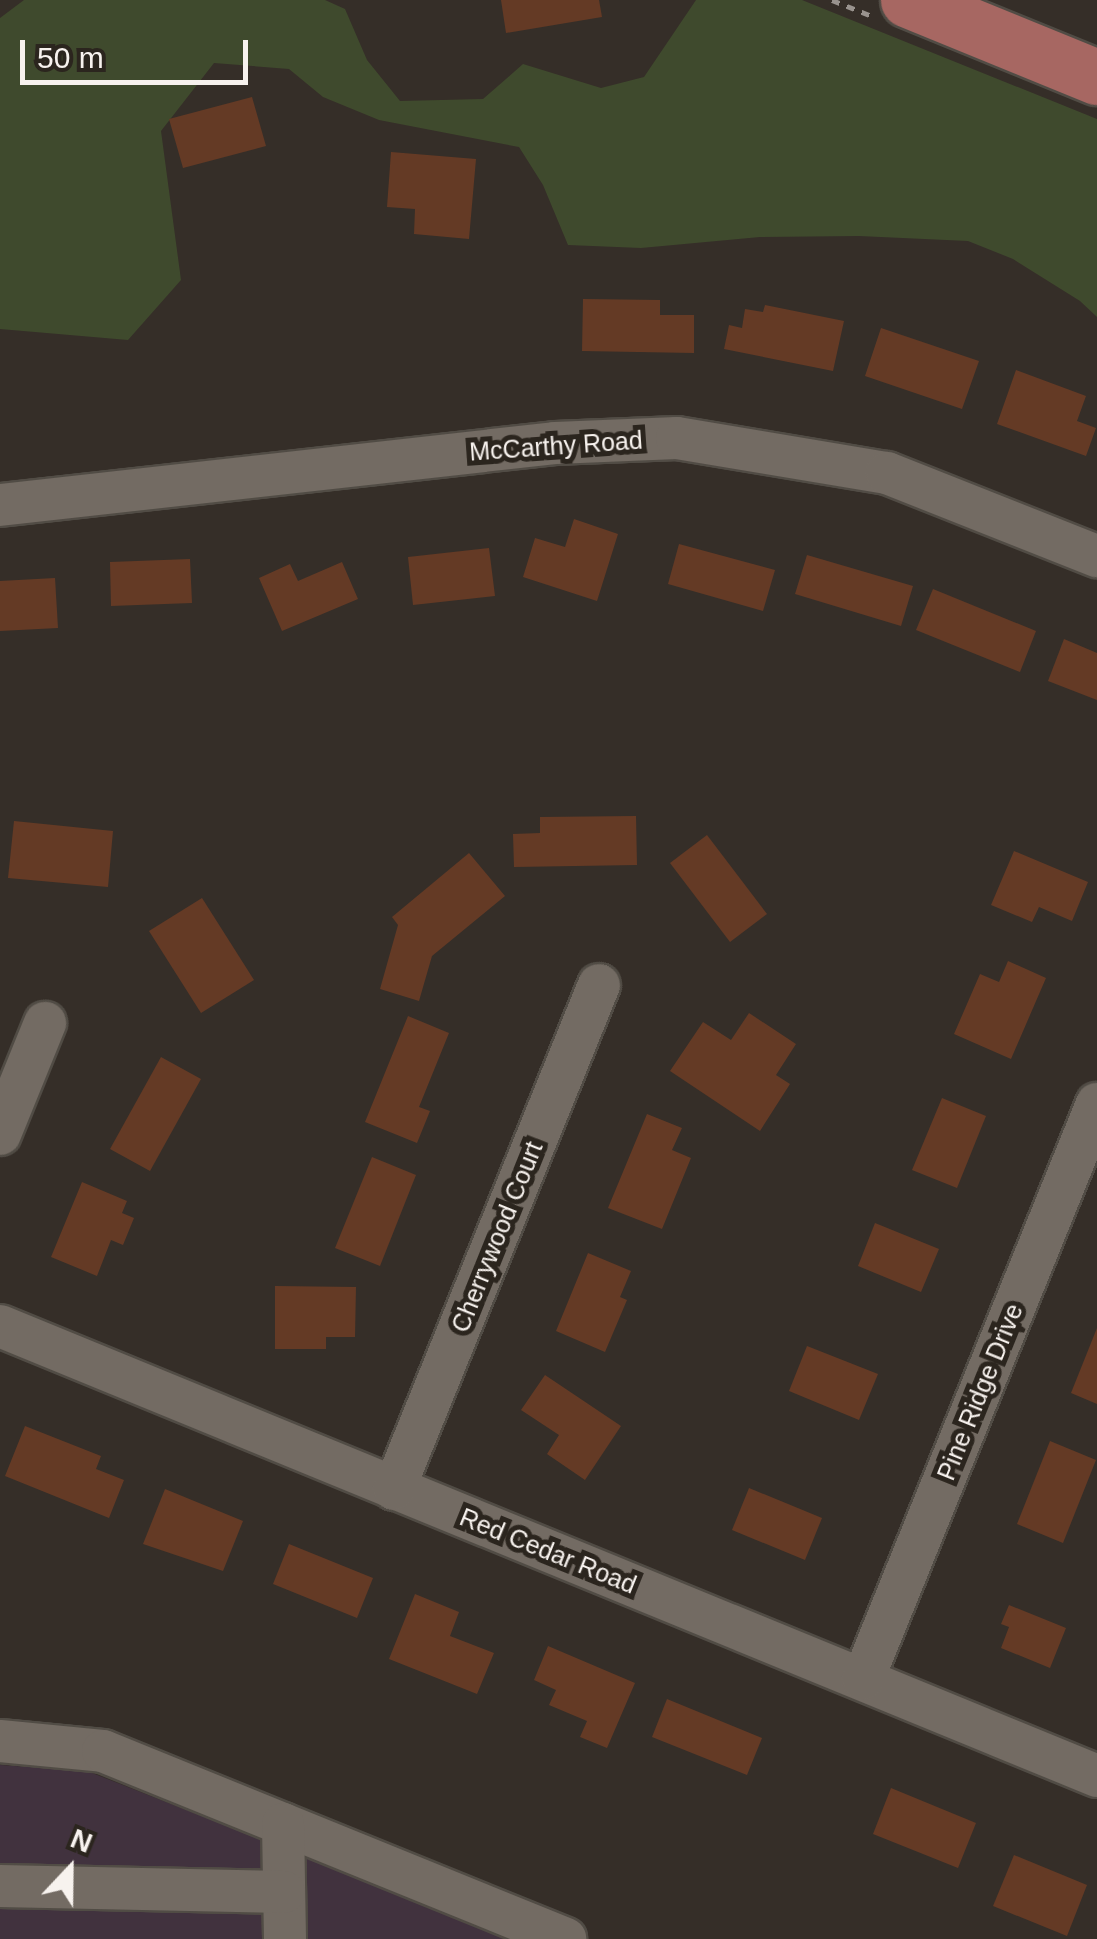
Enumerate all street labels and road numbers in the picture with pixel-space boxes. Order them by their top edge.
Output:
street label: McCarthy Road [468,425,644,467]
street label: Cherrywood Court [445,1137,549,1337]
street label: Pine Ridge Drive [931,1299,1029,1485]
street label: Red Cedar Road [455,1502,641,1600]

